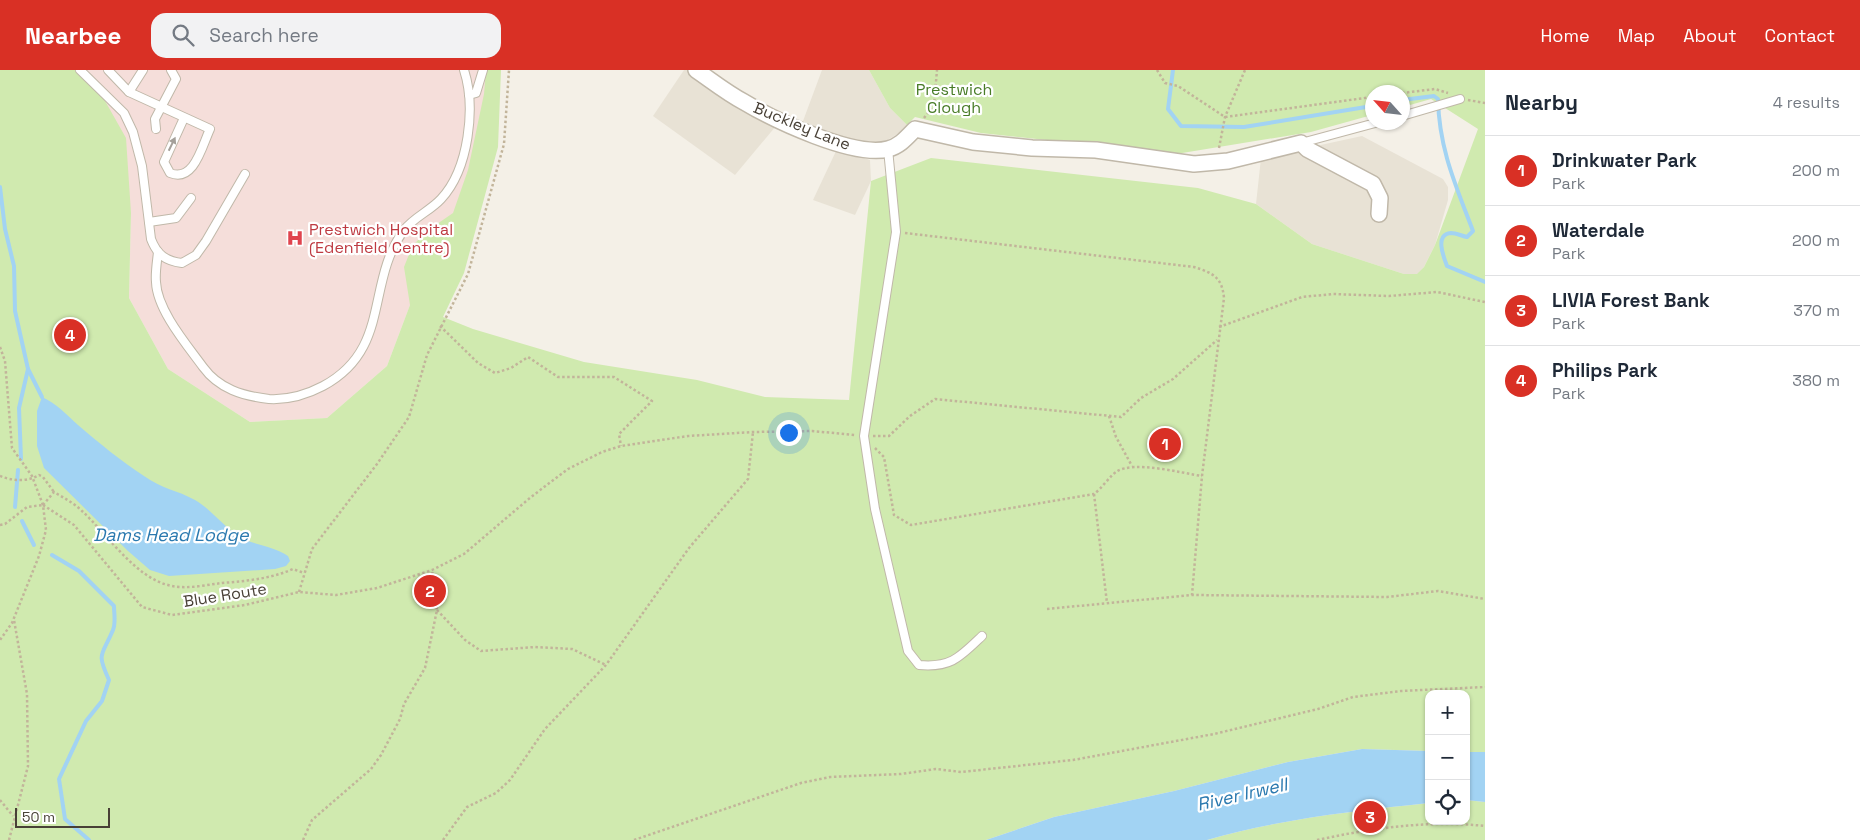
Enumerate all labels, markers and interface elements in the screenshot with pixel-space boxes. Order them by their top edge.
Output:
search box [151,13,501,58]
text: Nearbee [25,20,121,51]
icon: search [169,21,197,49]
text: Search here [209,23,319,48]
text: Home [1541,24,1590,47]
text: Map [1618,24,1655,47]
text: About [1683,24,1737,47]
text: Contact [1765,24,1835,47]
park label: Prestwich Clough [916,79,992,118]
north arrow [1365,85,1410,130]
text: Nearby [1505,89,1578,116]
text: 4 results [1773,92,1840,113]
street label: Buckley Lane [750,97,854,155]
one-way arrow [168,137,176,151]
text: Drinkwater Park [1552,148,1697,173]
text: 1 [1517,160,1525,181]
text: 200 m [1792,160,1840,181]
text: Park [1552,173,1585,194]
text: Waterdale [1552,218,1645,243]
place label: Prestwich Hospital (Edenfield Centre) [309,219,453,258]
hospital icon: Prestwich Hospital (Edenfield Centre) [285,228,305,248]
text: 2 [1516,230,1526,251]
text: 200 m [1792,230,1840,251]
text: Park [1552,243,1585,264]
text: LIVIA Forest Bank [1552,288,1710,313]
text: 3 [1516,300,1526,321]
text: 370 m [1793,300,1840,321]
text: Park [1552,313,1585,334]
pin: 4 [54,316,86,354]
text: Philips Park [1552,358,1658,383]
text: 4 [1516,370,1526,391]
text: 380 m [1792,370,1840,391]
text: Park [1552,383,1585,404]
your location [776,420,802,446]
pin: 1 [1149,425,1181,463]
water label: Dams Head Lodge [93,523,250,546]
pin: 2 [414,572,446,610]
street label: Blue Route [182,578,268,612]
map controls [1425,690,1470,825]
button: + [1425,690,1470,735]
button: − [1425,735,1470,780]
water label: River Irwell [1195,772,1292,816]
button: locate [1425,780,1470,825]
pin: 3 [1354,798,1386,836]
scale bar [15,805,110,828]
text: 50 m [22,808,55,826]

